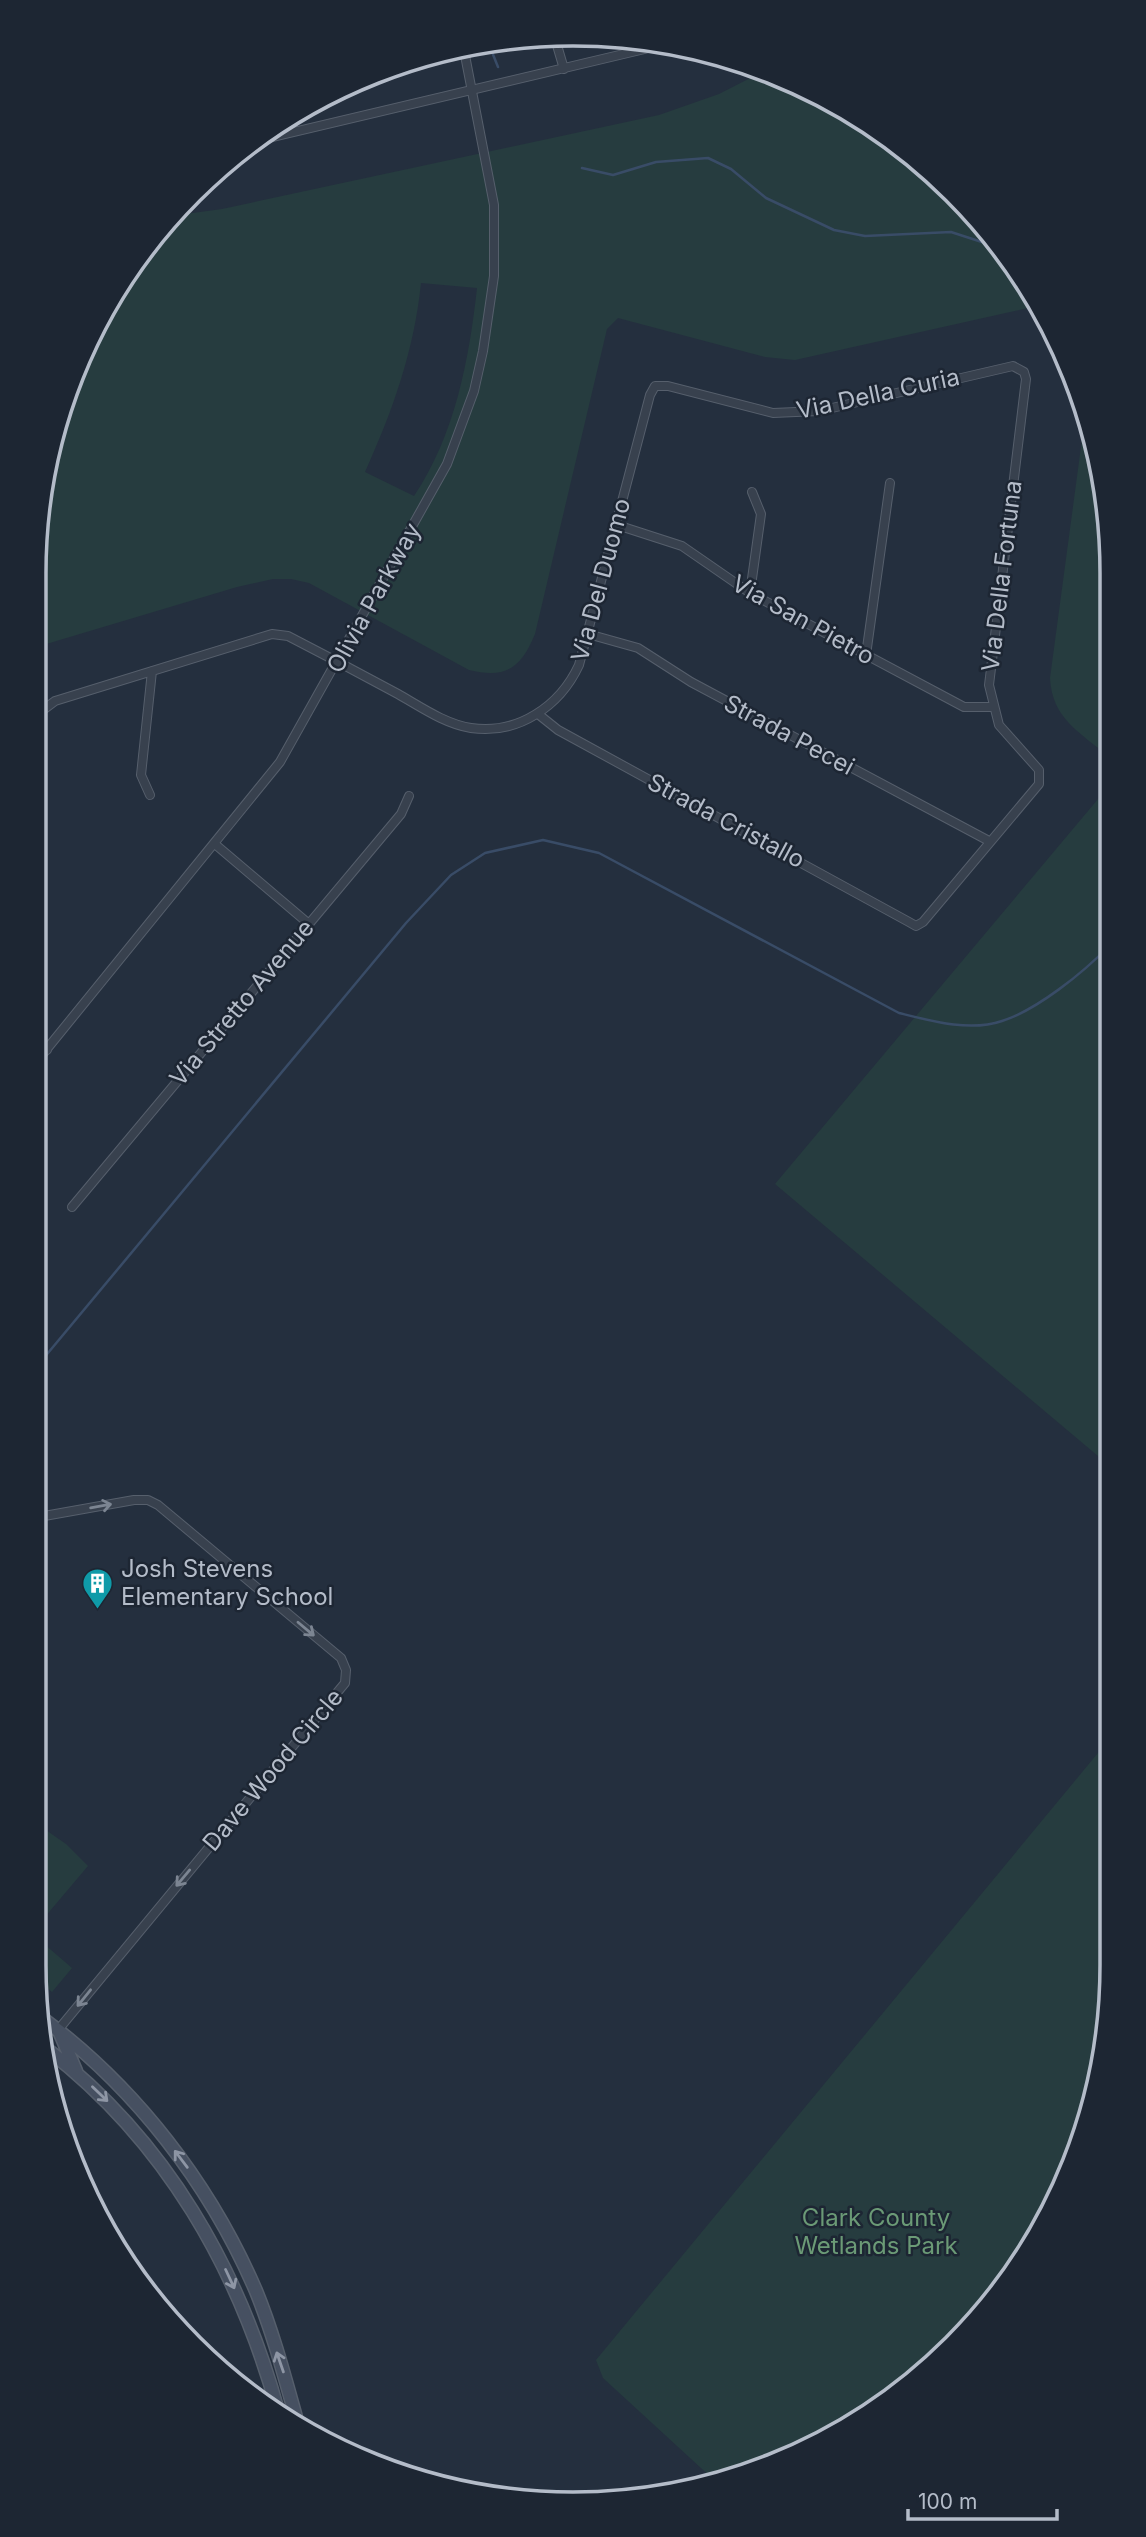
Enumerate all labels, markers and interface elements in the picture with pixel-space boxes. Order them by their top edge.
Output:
street label: Via Della Curia [794,362,962,425]
street label: Via Della Fortuna [975,479,1028,673]
street label: Via Del Duomo [565,495,636,665]
street label: Olivia Parkway [320,518,427,678]
street label: Via San Pietro [727,568,880,671]
street label: Strada Pecei [719,688,859,781]
street label: Strada Cristallo [643,767,810,874]
street label: Via Stretto Avenue [163,913,320,1092]
one-way arrow [89,1499,111,1512]
place label: Josh Stevens Elementary School [121,1554,333,1611]
building icon: Josh Stevens Elementary School [81,1566,115,1610]
one-way arrow [297,1621,315,1637]
street label: Dave Wood Circle [196,1683,349,1857]
one-way arrow [175,1869,191,1887]
one-way arrow [76,1989,92,2007]
one-way arrow [91,2086,108,2103]
one-way arrow [173,2150,188,2169]
park label: Clark County Wetlands Park [794,2203,958,2260]
one-way arrow [225,2268,238,2289]
one-way arrow [273,2352,285,2374]
scale bar [908,2478,1057,2522]
text: 100 m [918,2489,977,2514]

